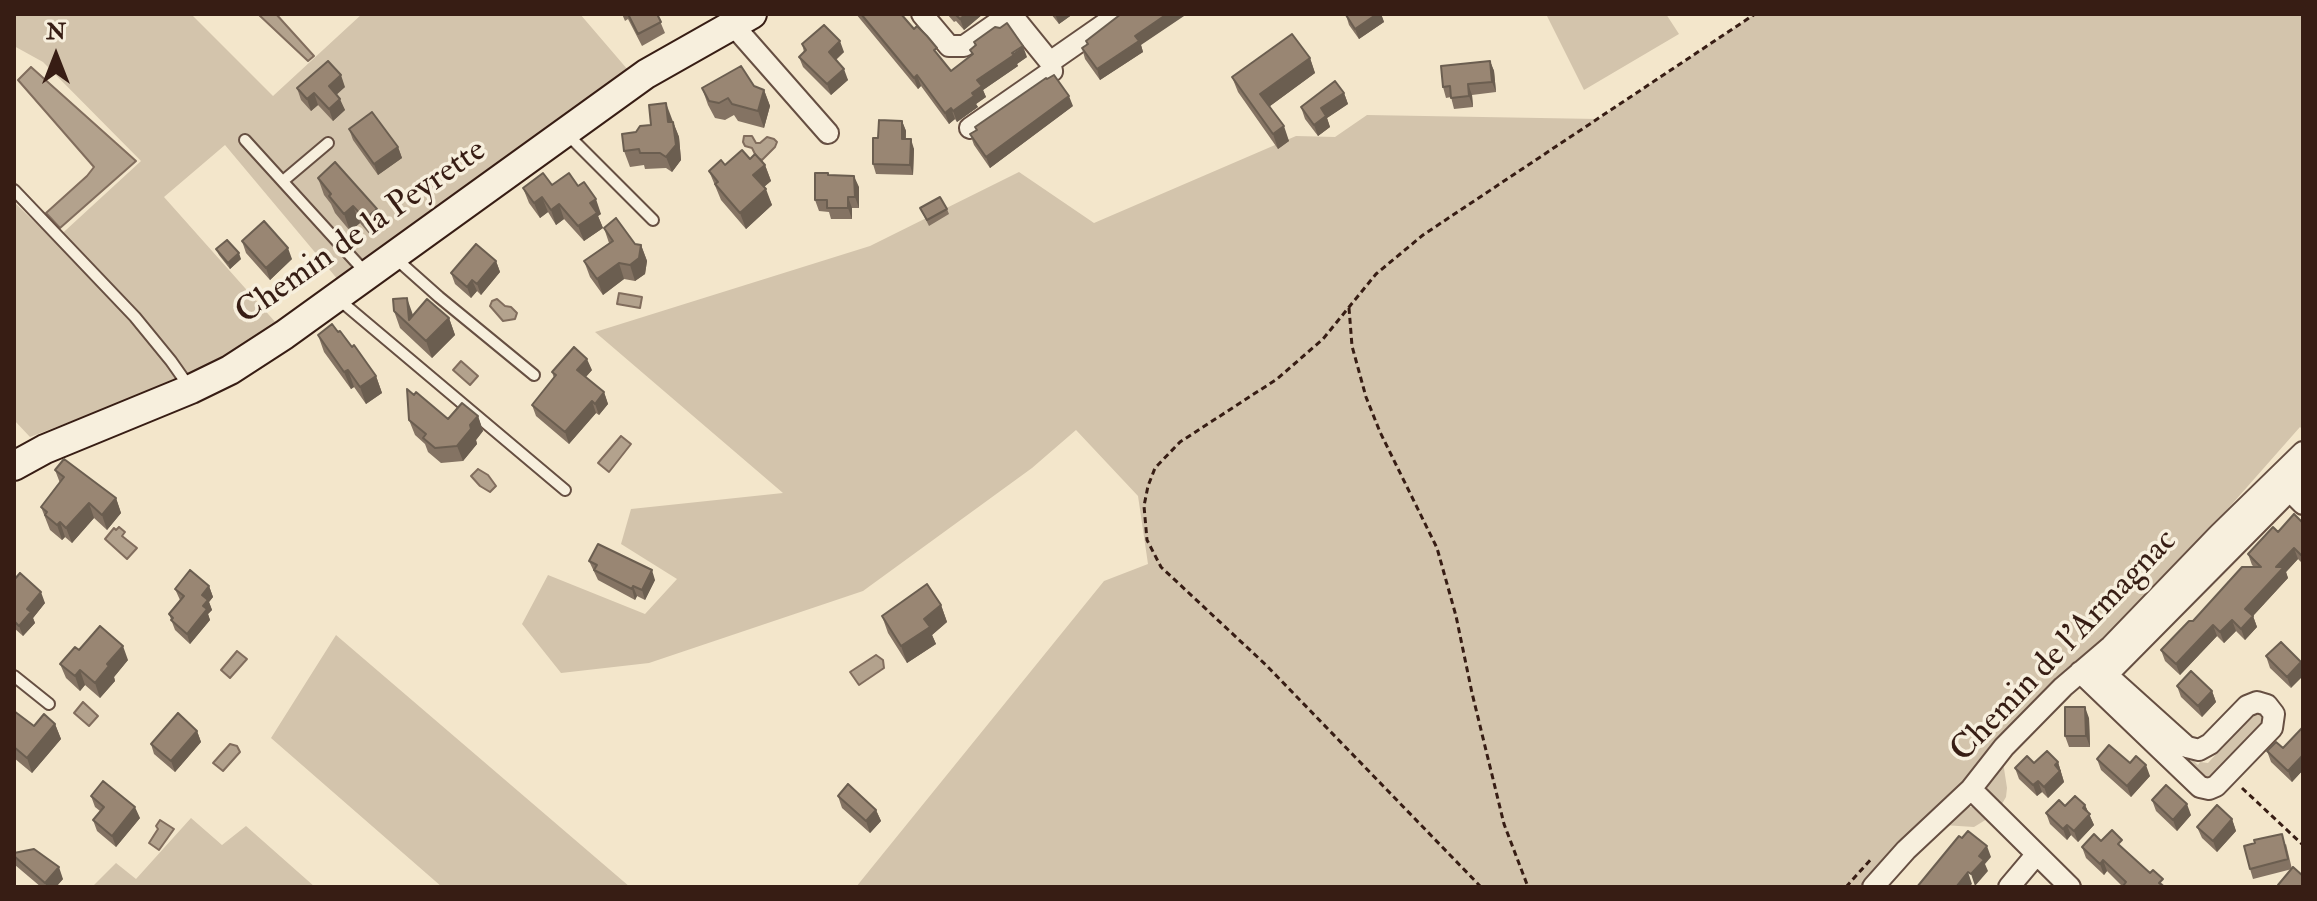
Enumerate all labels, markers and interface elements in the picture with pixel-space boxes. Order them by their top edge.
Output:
north arrow [16,16,96,96]
text: N [46,18,66,46]
street label: Chemin de la Peyrette [229,131,495,335]
street label: Chemin de l'Armagnac [1943,522,2187,772]

